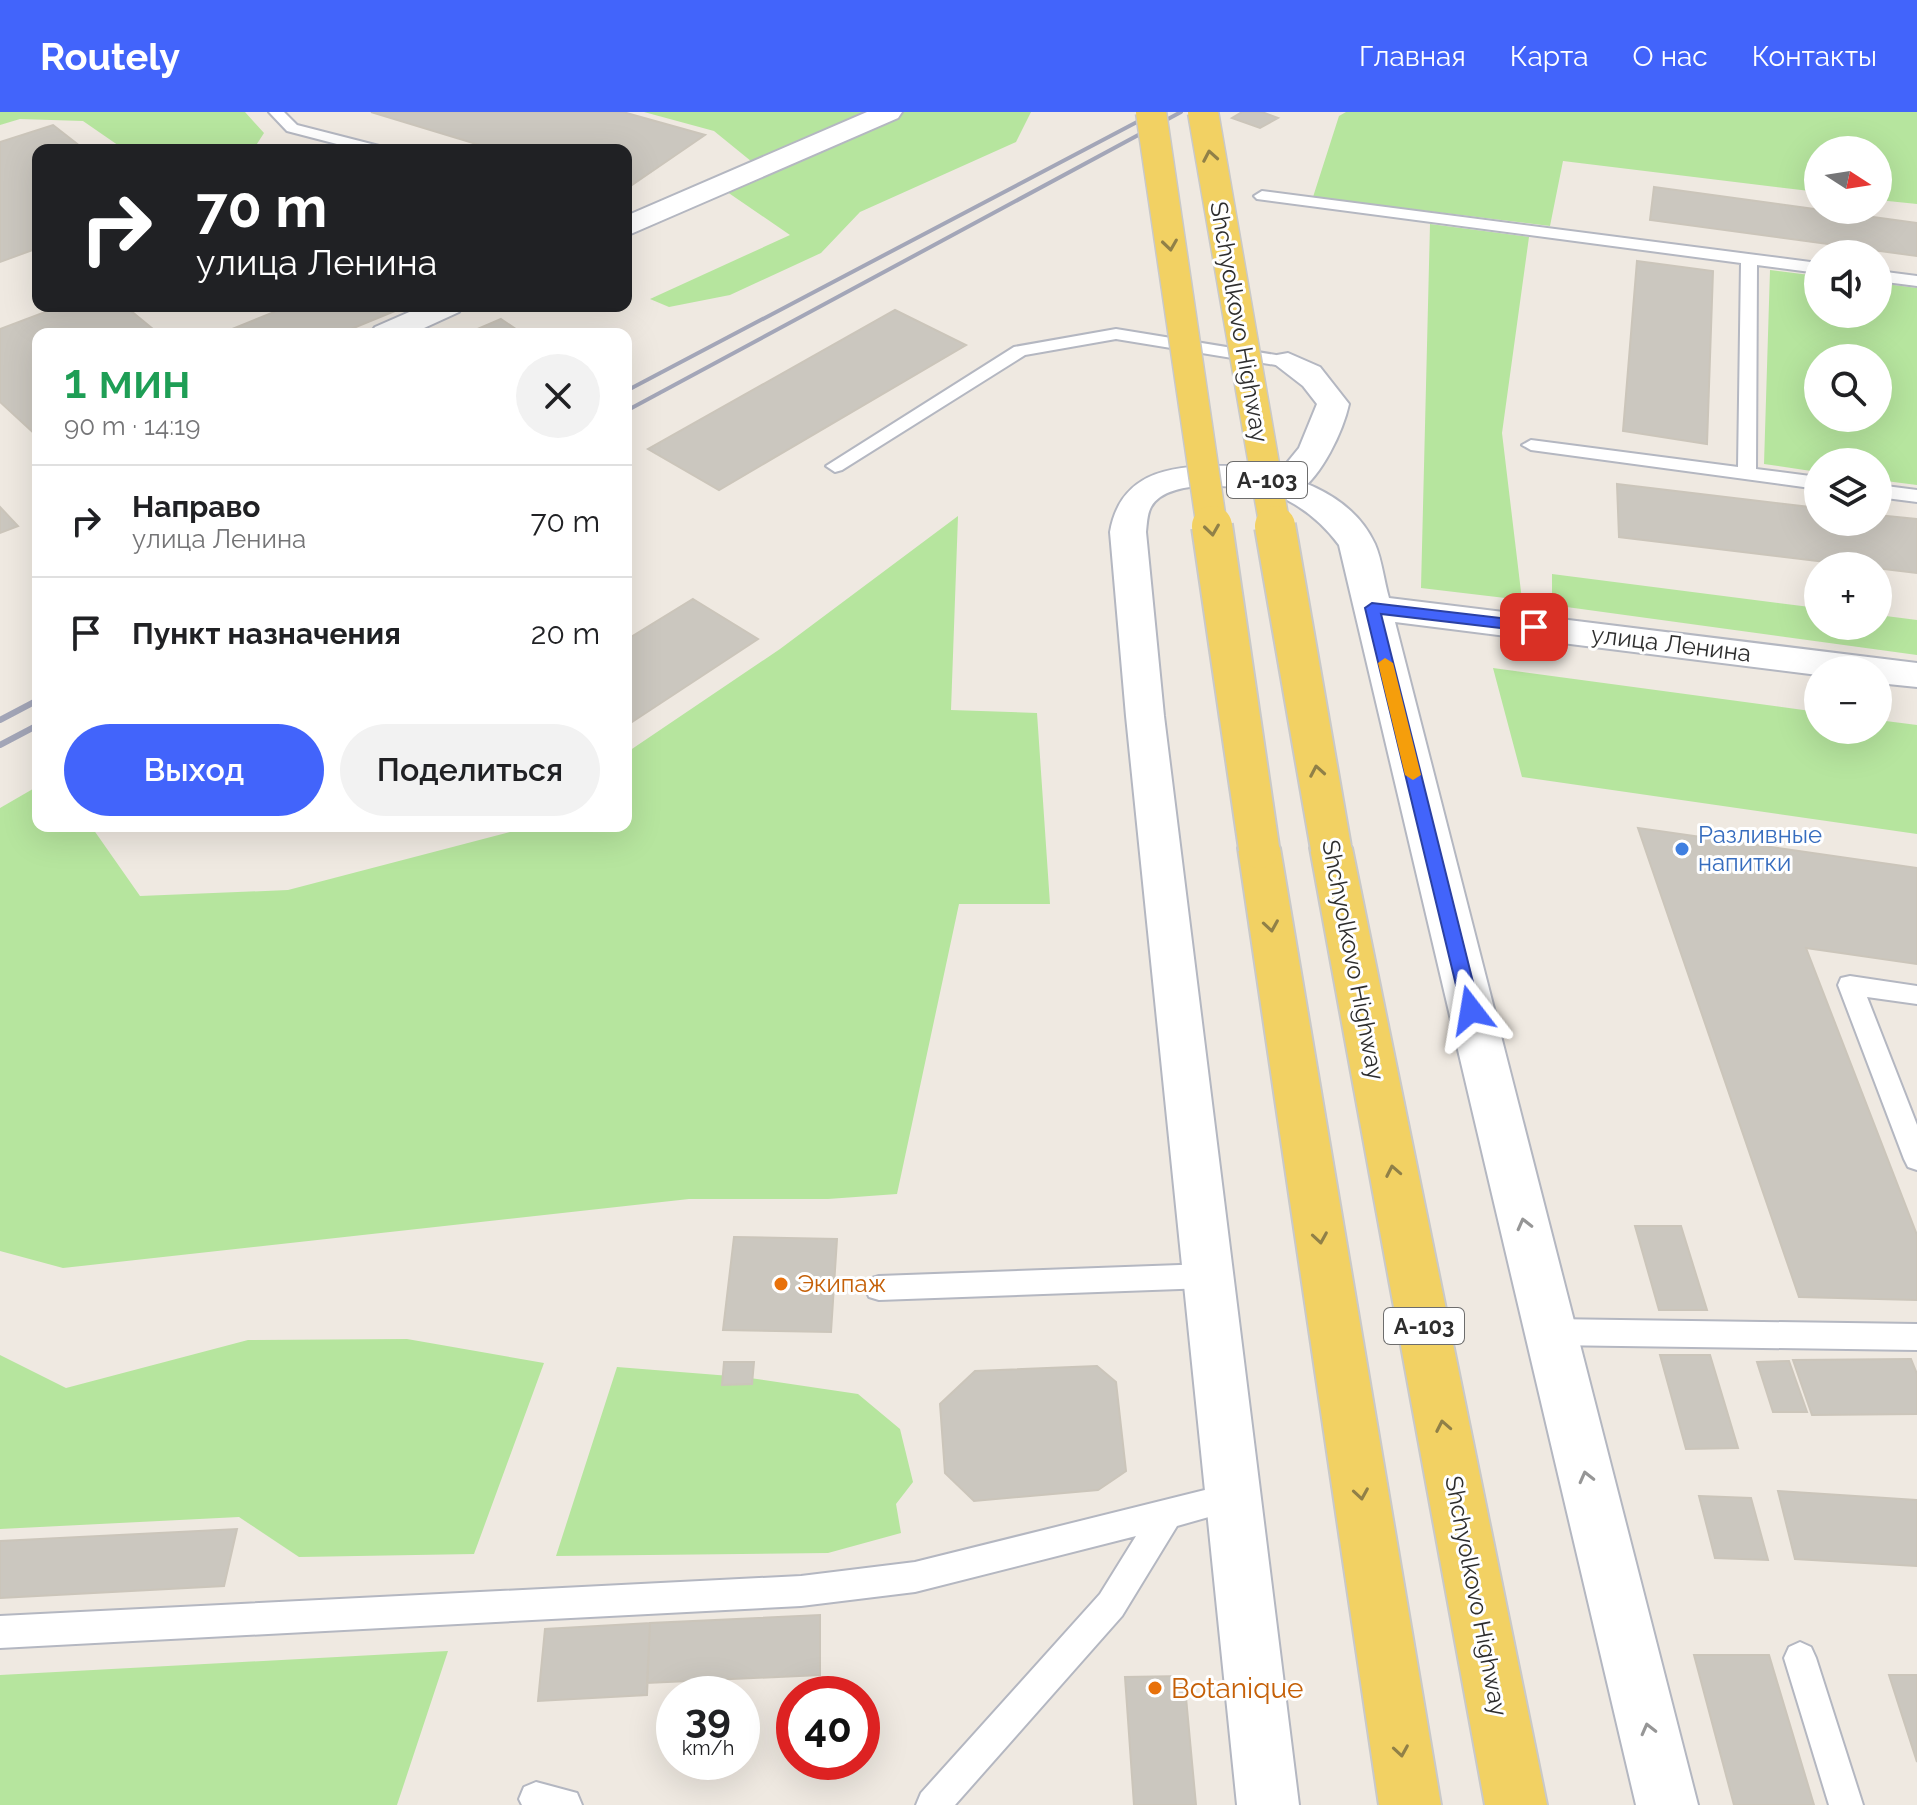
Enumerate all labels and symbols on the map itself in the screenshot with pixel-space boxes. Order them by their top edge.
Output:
north arrow [1804,136,1892,224]
one-way arrow [1203,149,1220,163]
street label: Shchyolkovo Highway [1204,199,1275,445]
one-way arrow [1161,238,1178,251]
road number: А-103 [1227,462,1307,498]
one-way arrow [1203,523,1220,536]
pin [1500,593,1568,661]
street label: улица Ленина [1589,619,1753,668]
one-way arrow [1310,764,1327,778]
place label: Разливные напитки [1698,820,1822,877]
street label: Shchyolkovo Highway [1316,837,1391,1082]
marker: Разливные напитки [1673,840,1691,858]
one-way arrow [1262,919,1279,932]
position arrow [1429,968,1513,1052]
one-way arrow [1386,1164,1403,1178]
one-way arrow [1516,1218,1533,1232]
one-way arrow [1311,1231,1328,1244]
place label: Экипаж [797,1269,887,1298]
marker: Экипаж [772,1275,790,1293]
road number: А-103 [1384,1308,1464,1344]
one-way arrow [1435,1420,1452,1433]
one-way arrow [1578,1470,1595,1484]
street label: Shchyolkovo Highway [1439,1473,1514,1718]
one-way arrow [1352,1488,1369,1501]
place label: Botanique [1171,1672,1304,1705]
speed limit sign: 40 [776,1676,880,1780]
marker: Botanique [1146,1679,1164,1697]
one-way arrow [1641,1723,1658,1737]
one-way arrow [1392,1744,1409,1758]

